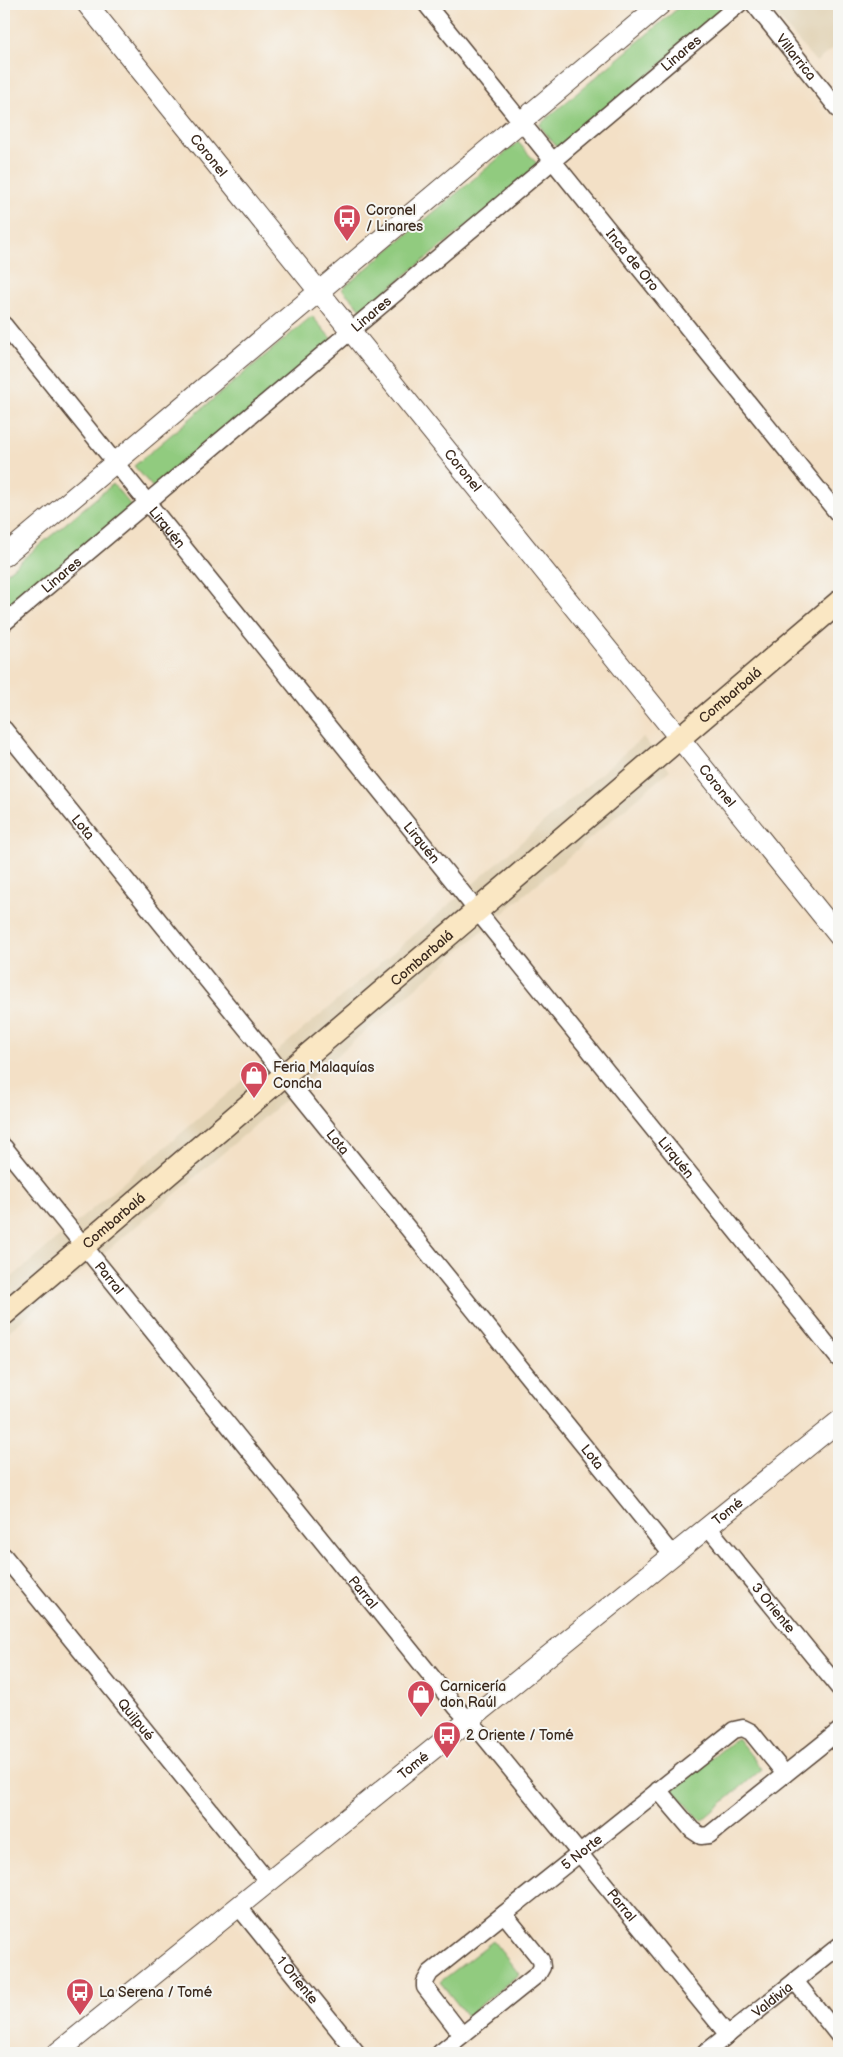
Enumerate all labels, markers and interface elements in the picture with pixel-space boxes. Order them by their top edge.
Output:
street label: Villarrica [772,31,820,84]
street label: Linares [658,32,705,75]
street label: Coronel [186,131,231,180]
place label: Coronel / Linares [366,202,423,235]
bus stop icon: Coronel / Linares [332,203,362,242]
street label: Inca de Oro [602,226,663,295]
street label: Linares [348,292,395,336]
street label: Coronel [440,446,485,495]
street label: Lirquén [145,503,189,552]
street label: Linares [38,553,85,597]
street label: Combarbalá [695,664,765,727]
street label: Coronel [695,761,739,810]
street label: Lota [68,811,98,843]
street label: Lirquén [400,818,443,867]
street label: Combarbalá [387,927,457,990]
place label: Feria Malaquías Concha [273,1059,374,1092]
shop icon: Feria Malaquías Concha [239,1060,269,1099]
street label: Lota [322,1126,353,1158]
street label: Lirquén [654,1134,698,1182]
street label: Combarbalá [79,1189,149,1253]
street label: Parral [91,1258,127,1298]
street label: Lota [577,1441,608,1473]
street label: Tomé [709,1494,747,1529]
street label: Parral [345,1573,381,1612]
street label: 3 Oriente [748,1579,799,1637]
place label: Carnicería don Raúl [440,1678,506,1711]
shop icon: Carnicería don Raúl [406,1679,436,1718]
street label: Quilpué [114,1695,158,1744]
bus stop icon: 2 Oriente / Tomé [432,1720,462,1759]
place label: 2 Oriente / Tomé [466,1727,574,1744]
street label: Tomé [395,1748,433,1783]
street label: 5 Norte [558,1831,606,1874]
street label: Parral [603,1886,640,1925]
street label: 1 Oriente [273,1953,322,2008]
bus stop icon: La Serena / Tomé [65,1977,95,2016]
street label: Valdivia [749,1978,796,2021]
place label: La Serena / Tomé [99,1984,213,2001]

